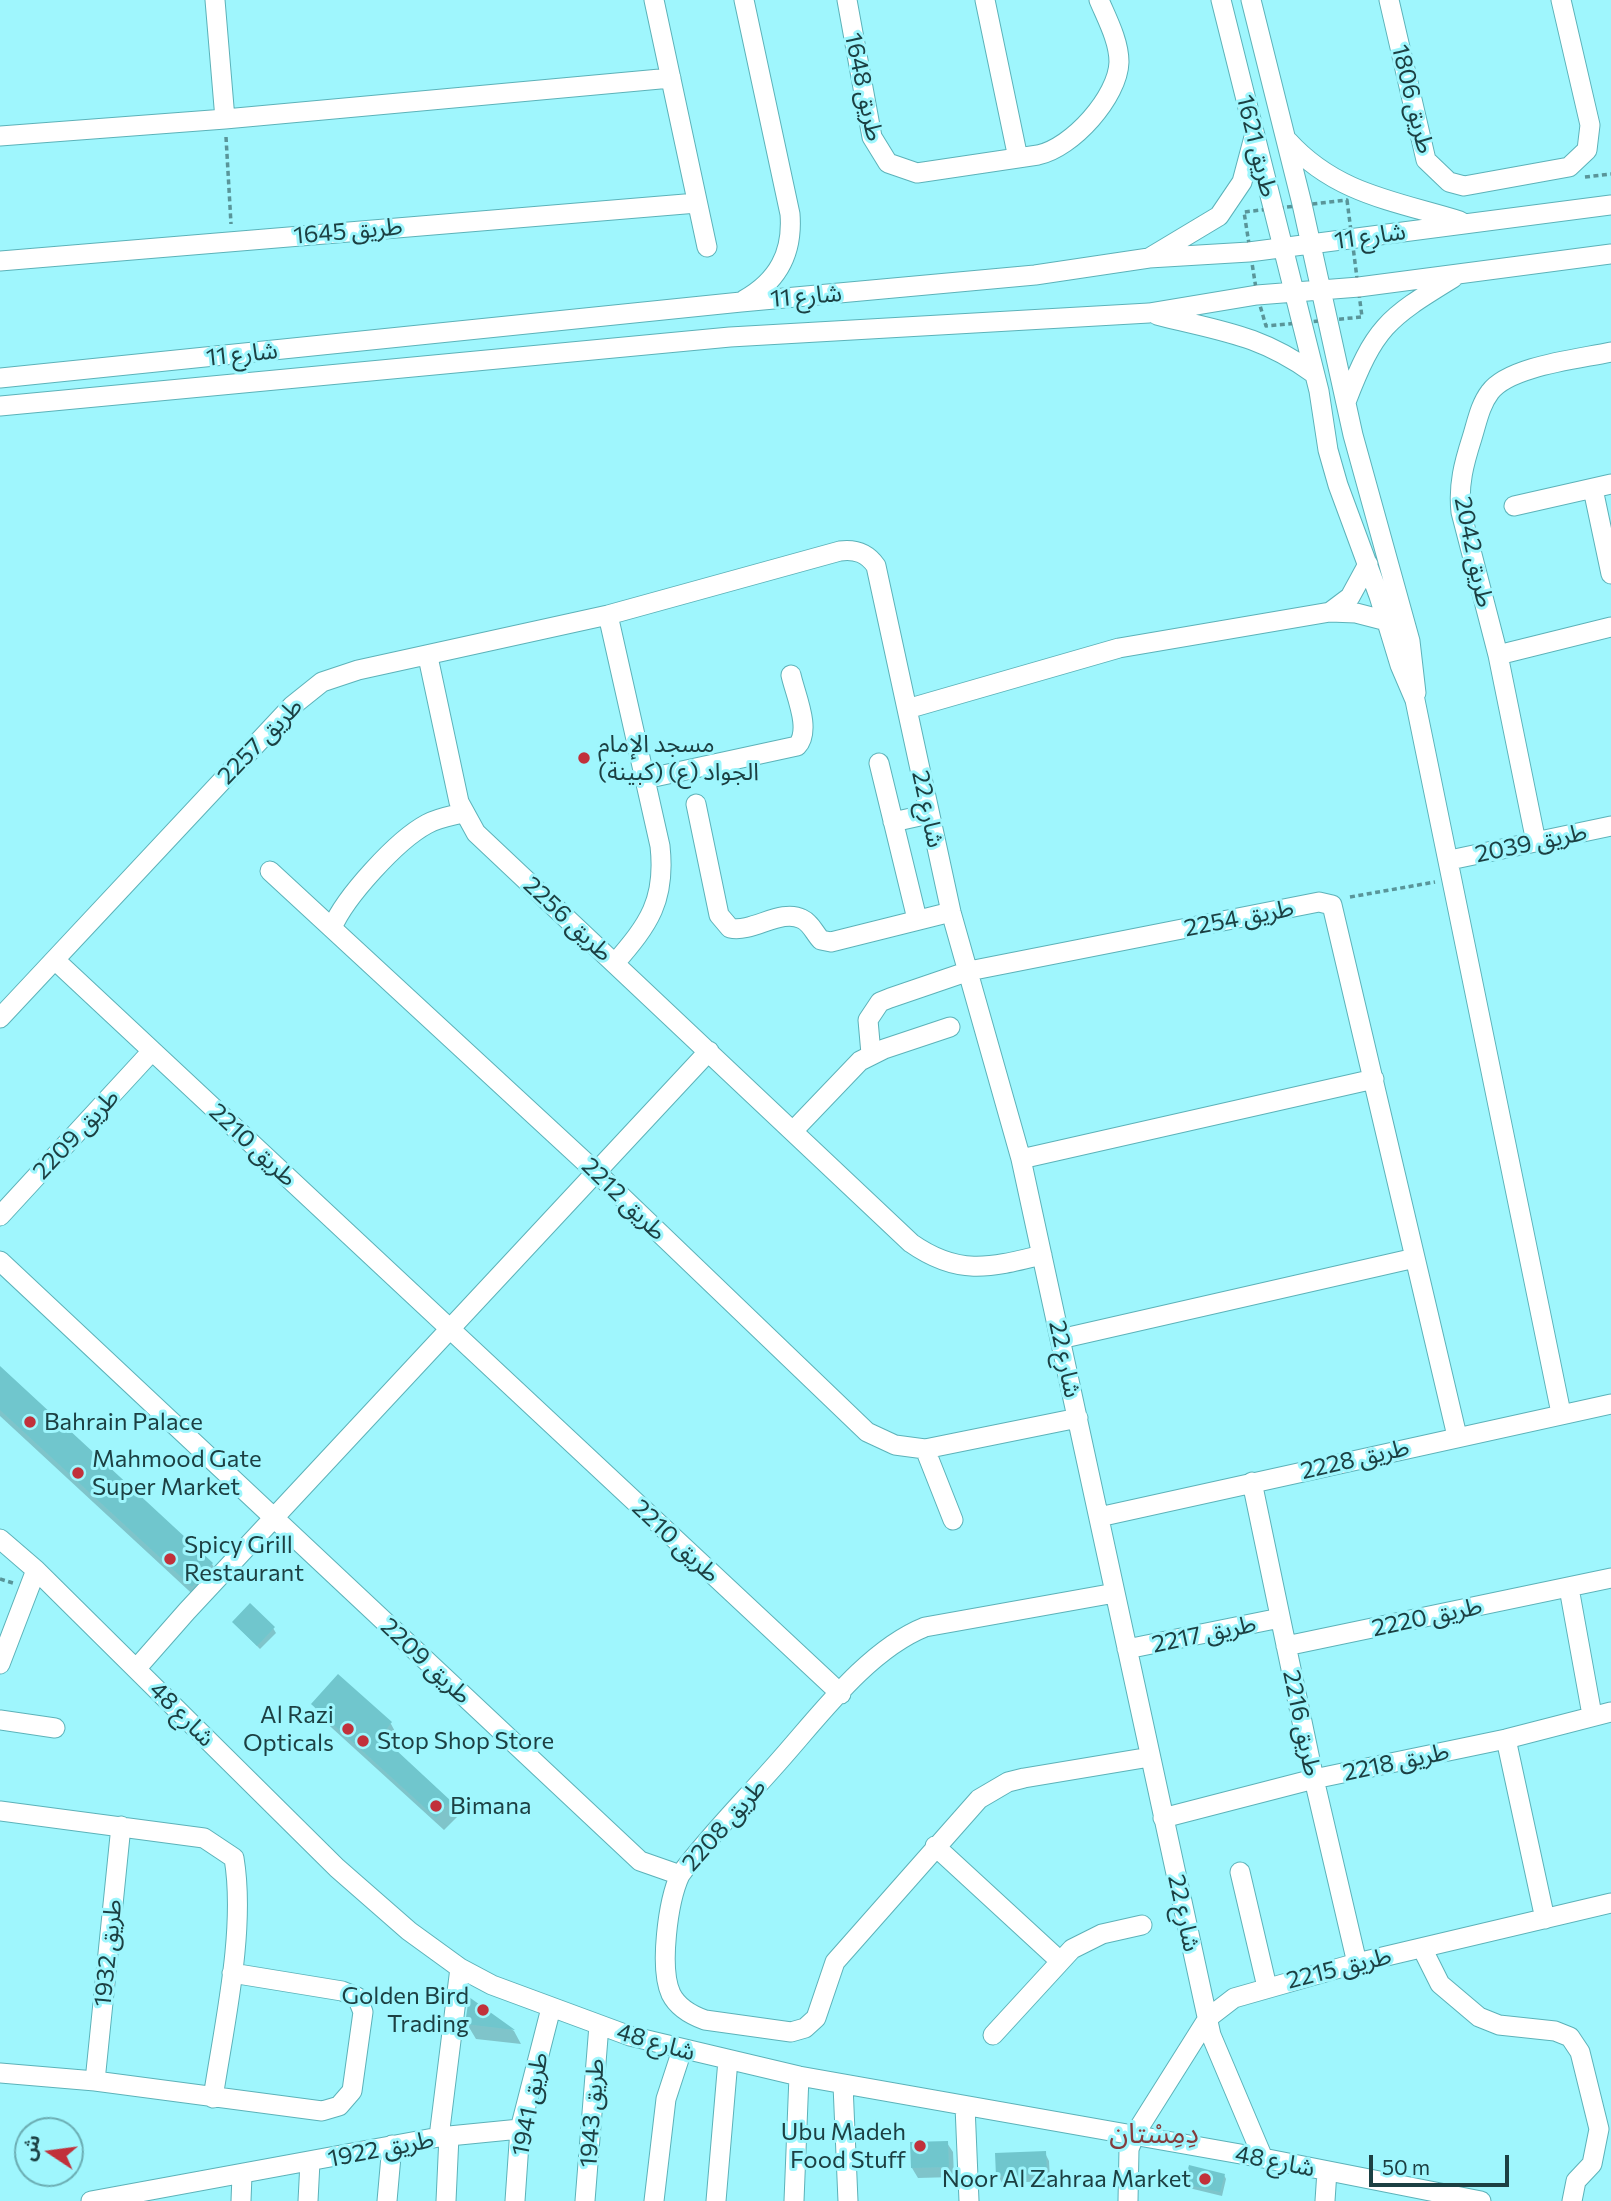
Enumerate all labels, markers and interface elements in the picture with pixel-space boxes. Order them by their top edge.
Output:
street label: طريق 1648 [838,30,890,144]
street label: طريق 1806 [1386,42,1440,156]
street label: طريق 1621 [1230,92,1284,200]
street label: طريق 1645 [292,212,404,250]
street label: شارع 11 [1332,217,1408,255]
street label: شارع 11 [769,279,843,313]
street label: شارع 11 [205,336,279,372]
street label: طريق 2042 [1448,494,1500,610]
street label: طريق 2257 [212,692,308,790]
place label: مسجد الإمام الجواد (ع) (كبينة) [598,730,759,786]
marker: مسجد الإمام الجواد (ع) (كبينة) [576,750,592,766]
street label: شارع 22 [906,768,950,850]
street label: طريق 2039 [1473,817,1589,869]
street label: طريق 2256 [518,871,618,967]
street label: طريق 2254 [1182,893,1296,943]
street label: طريق 2209 [27,1083,125,1185]
street label: طريق 2210 [203,1097,303,1193]
street label: طريق 2212 [576,1152,672,1246]
street label: شارع 22 [1043,1318,1087,1400]
place label: Bahrain Palace [44,1408,203,1436]
marker: Bahrain Palace [22,1414,38,1430]
street label: طريق 2228 [1298,1433,1412,1485]
place label: Mahmood Gate Super Market [92,1445,262,1501]
marker: Mahmood Gate Super Market [70,1465,86,1481]
street label: طريق 2210 [626,1493,726,1589]
place label: Spicy Grill Restaurant [184,1531,304,1587]
marker: Spicy Grill Restaurant [162,1551,178,1567]
street label: طريق 2220 [1369,1591,1485,1643]
street label: طريق 2217 [1149,1609,1259,1659]
street label: طريق 2209 [375,1612,477,1710]
street label: طريق 2216 [1277,1667,1327,1779]
street label: شارع 48 [143,1675,221,1753]
place label: Al Razi Opticals [243,1701,334,1757]
marker: Al Razi Opticals [340,1721,356,1737]
place label: Stop Shop Store [377,1727,554,1755]
marker: Stop Shop Store [355,1733,371,1749]
street label: طريق 2218 [1340,1737,1452,1787]
street label: طريق 2208 [676,1773,772,1877]
place label: Bimana [450,1792,531,1820]
marker: Bimana [428,1798,444,1814]
street label: شارع 22 [1162,1872,1206,1954]
street label: طريق 1932 [88,1898,128,2008]
street label: طريق 2215 [1284,1941,1394,1995]
place label: Golden Bird Trading [341,1982,469,2038]
marker: Golden Bird Trading [475,2002,491,2018]
street label: شارع 48 [613,2017,699,2067]
street label: طريق 1941 [506,2050,554,2158]
street label: طريق 1943 [574,2058,610,2168]
north arrow [14,2117,84,2187]
district label: دِمِسْتان [1109,2117,1199,2151]
place label: Ubu Madeh Food Stuff [781,2118,906,2174]
street label: طريق 1922 [325,2125,437,2173]
text: ش [16,2132,44,2163]
marker: Ubu Madeh Food Stuff [912,2138,928,2154]
street label: شارع 48 [1233,2139,1317,2183]
scale bar [1373,2142,1513,2186]
text: 50 m [1382,2154,1430,2179]
place label: Noor Al Zahraa Market [942,2165,1191,2193]
marker: Noor Al Zahraa Market [1197,2171,1213,2187]

